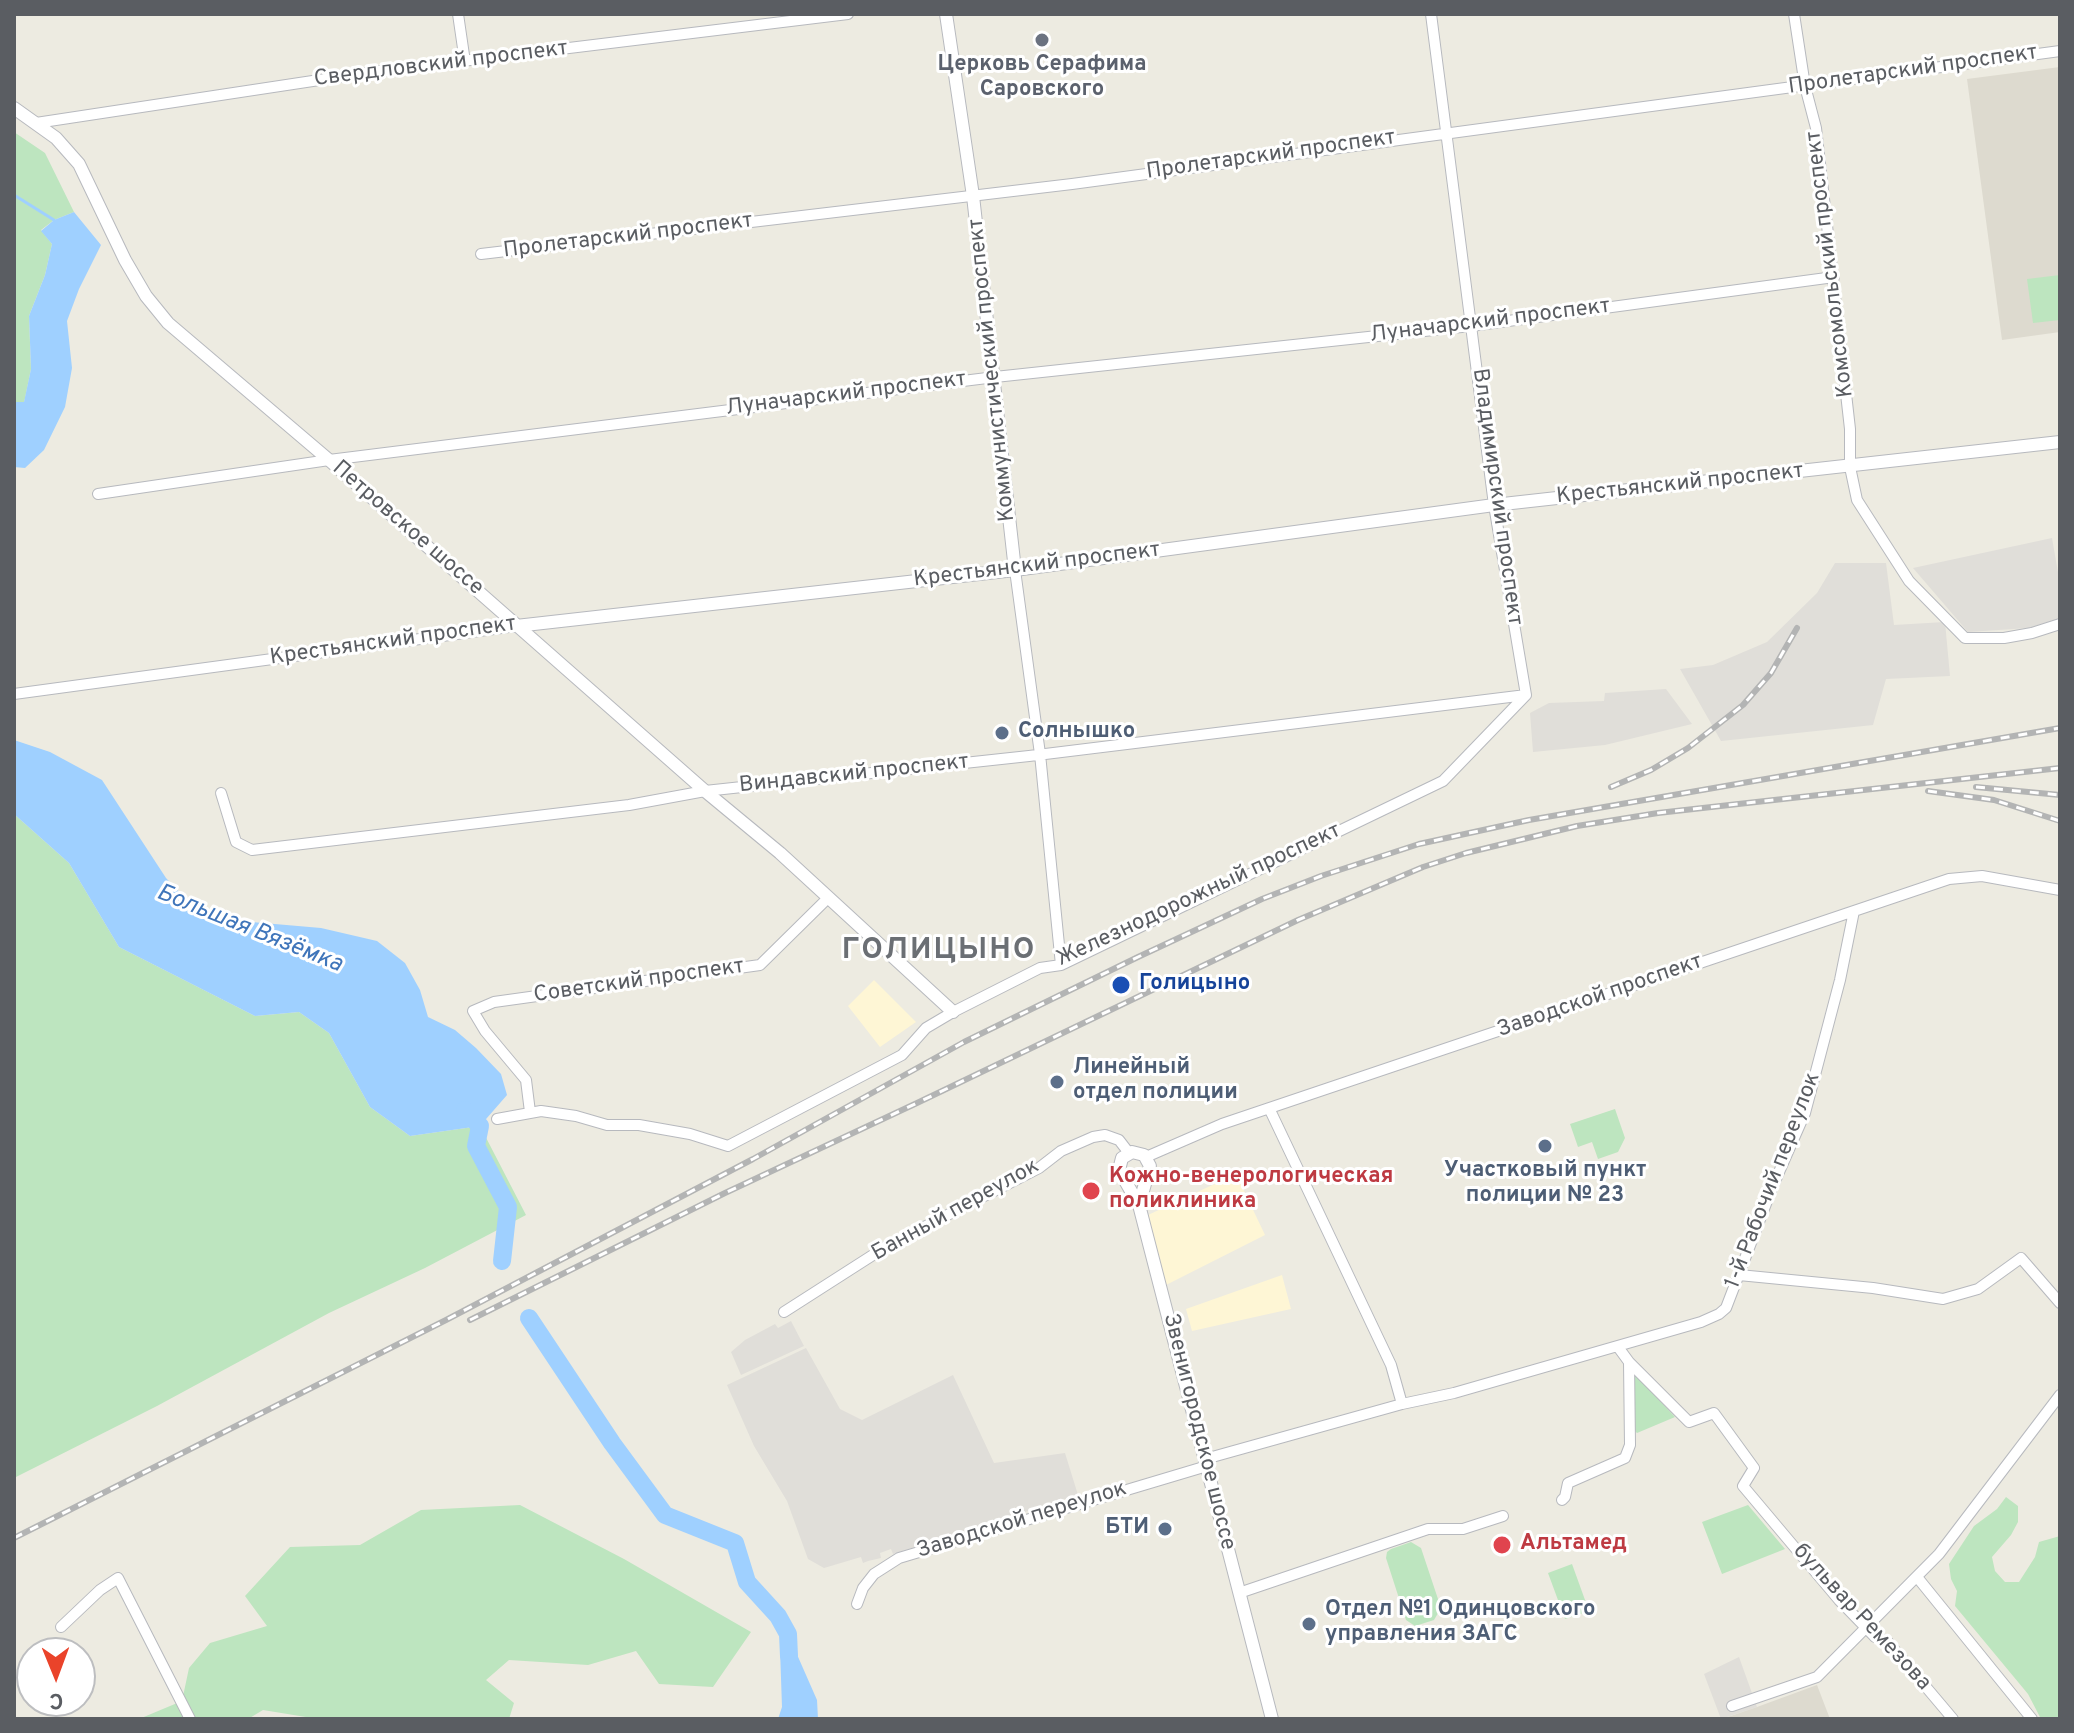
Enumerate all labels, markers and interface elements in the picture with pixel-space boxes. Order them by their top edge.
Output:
marker: Церковь Серафима Саровского [1033,31,1051,49]
street label: Свердловский проспект [313,36,569,94]
street label: Пролетарский проспект [1787,40,2039,102]
place label: Церковь Серафима Саровского [938,53,1146,104]
street label: Пролетарский проспект [1145,125,1397,187]
street label: Комсомольский проспект [1802,129,1860,399]
street label: Пролетарский проспект [502,209,754,265]
street label: Коммунистический проспект [964,217,1022,523]
street label: Луначарский проспект [1368,294,1612,350]
street label: Луначарский проспект [724,367,968,423]
street label: Владимирский проспект [1465,367,1527,627]
street label: Петровское шоссе [326,456,488,602]
street label: Крестьянский проспект [1555,459,1805,511]
street label: Крестьянский проспект [912,538,1162,594]
street label: Крестьянский проспект [268,612,518,672]
place label: Солнышко [1018,720,1135,746]
marker: Солнышко [993,724,1011,742]
street label: Виндавский проспект [738,750,970,800]
street label: Железнодорожный проспект [1053,818,1345,974]
water label: Большая Вязёмка [152,880,346,980]
district label: ГОЛИЦЫНО [842,934,1036,970]
street label: Заводской проспект [1494,949,1706,1045]
street label: Советский проспект [532,954,746,1010]
place label: Голицыно [1139,972,1250,998]
marker: Голицыно [1110,974,1132,996]
place label: Линейный отдел полиции [1073,1056,1238,1108]
street label: 1-й Рабочий переулок [1721,1069,1827,1293]
marker: Линейный отдел полиции [1048,1073,1066,1091]
marker: Участковый пункт полиции № 23 [1536,1137,1554,1155]
street label: Банный переулок [868,1154,1044,1268]
place label: Участковый пункт полиции № 23 [1444,1159,1646,1210]
place label: Кожно-венерологическая поликлиника [1109,1165,1393,1216]
marker: Кожно-венерологическая поликлиника [1080,1180,1102,1202]
street label: Звенигородское шоссе [1156,1311,1240,1553]
street label: Заводской переулок [914,1476,1130,1566]
place label: БТИ [1105,1516,1149,1542]
marker: БТИ [1156,1520,1174,1538]
place label: Альтамед [1520,1532,1627,1558]
marker: Альтамед [1491,1534,1513,1556]
street label: бульвар Ремезова [1786,1539,1936,1697]
place label: Отдел №1 Одинцовского управления ЗАГС [1325,1598,1596,1650]
marker: Отдел №1 Одинцовского управления ЗАГС [1300,1615,1318,1633]
north arrow [16,1637,96,1717]
text: С [49,1686,64,1713]

